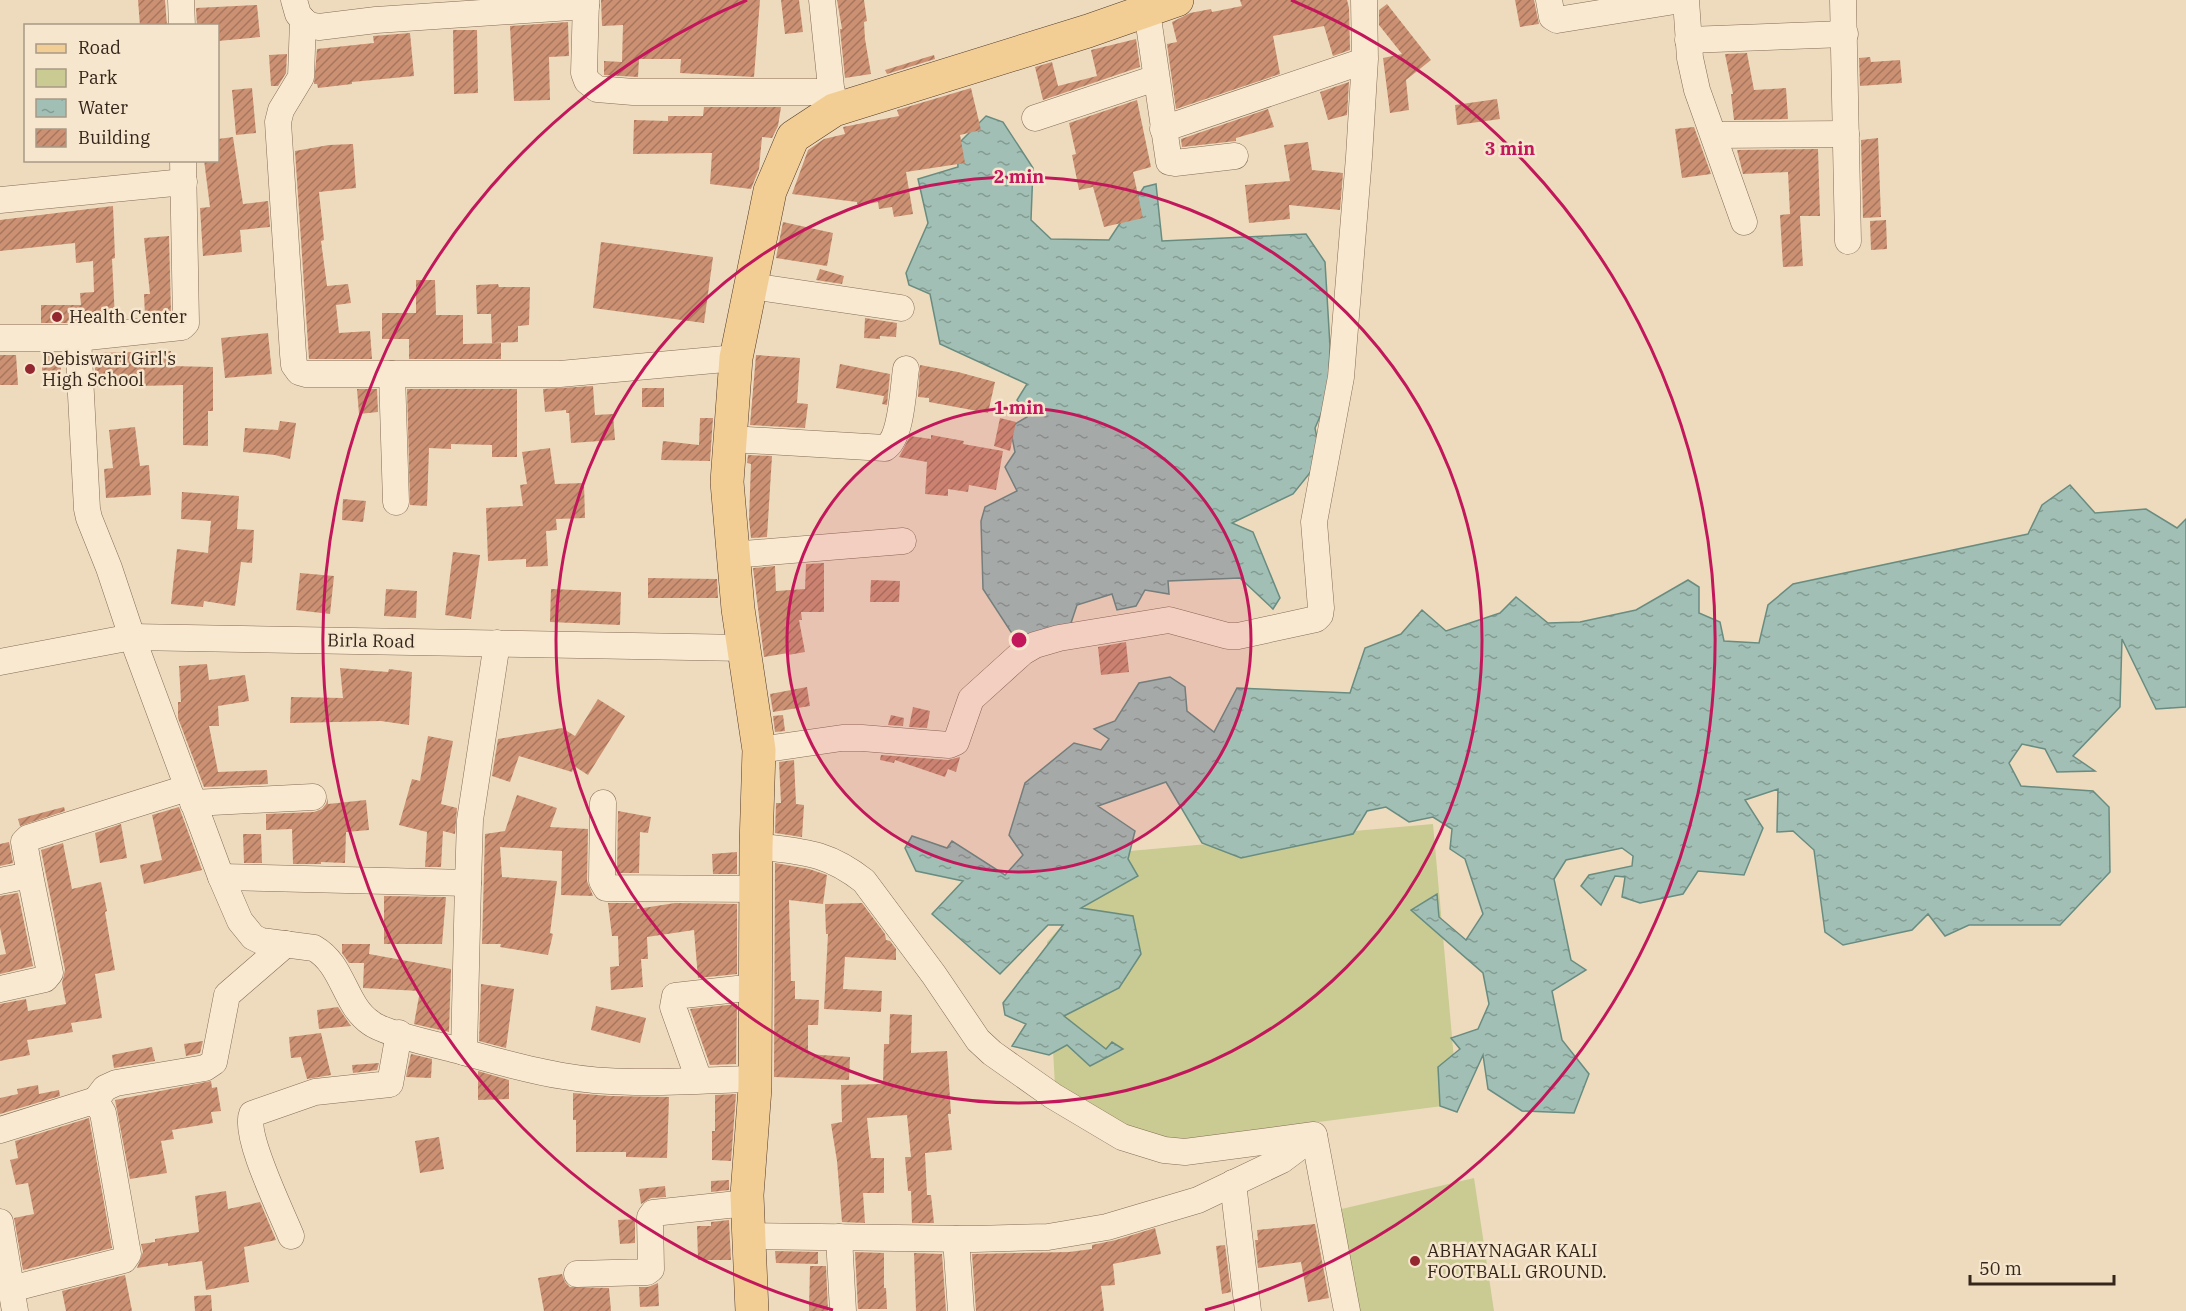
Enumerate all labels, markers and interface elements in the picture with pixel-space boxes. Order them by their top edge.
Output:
legend [24,24,219,162]
text: Road [78,36,121,59]
text: Park [78,66,118,89]
text: Water [78,96,128,119]
text: Building [78,126,150,149]
text: 3 min [1485,137,1535,160]
text: 2 min [994,165,1044,188]
place label: Health Center [69,305,187,328]
marker: Health Center [50,310,64,324]
place label: Debiswari Girl's High School [42,347,176,391]
marker: Debiswari Girl's High School [23,362,37,376]
text: 1 min [994,396,1044,419]
street label: Birla Road [327,628,415,653]
centre of rings [1009,630,1029,650]
place label: ABHAYNAGAR KALI FOOTBALL GROUND. [1427,1239,1607,1283]
scale bar [1970,1248,2114,1286]
marker: ABHAYNAGAR KALI FOOTBALL GROUND. [1408,1254,1422,1268]
text: 50 m [1979,1257,2022,1280]

